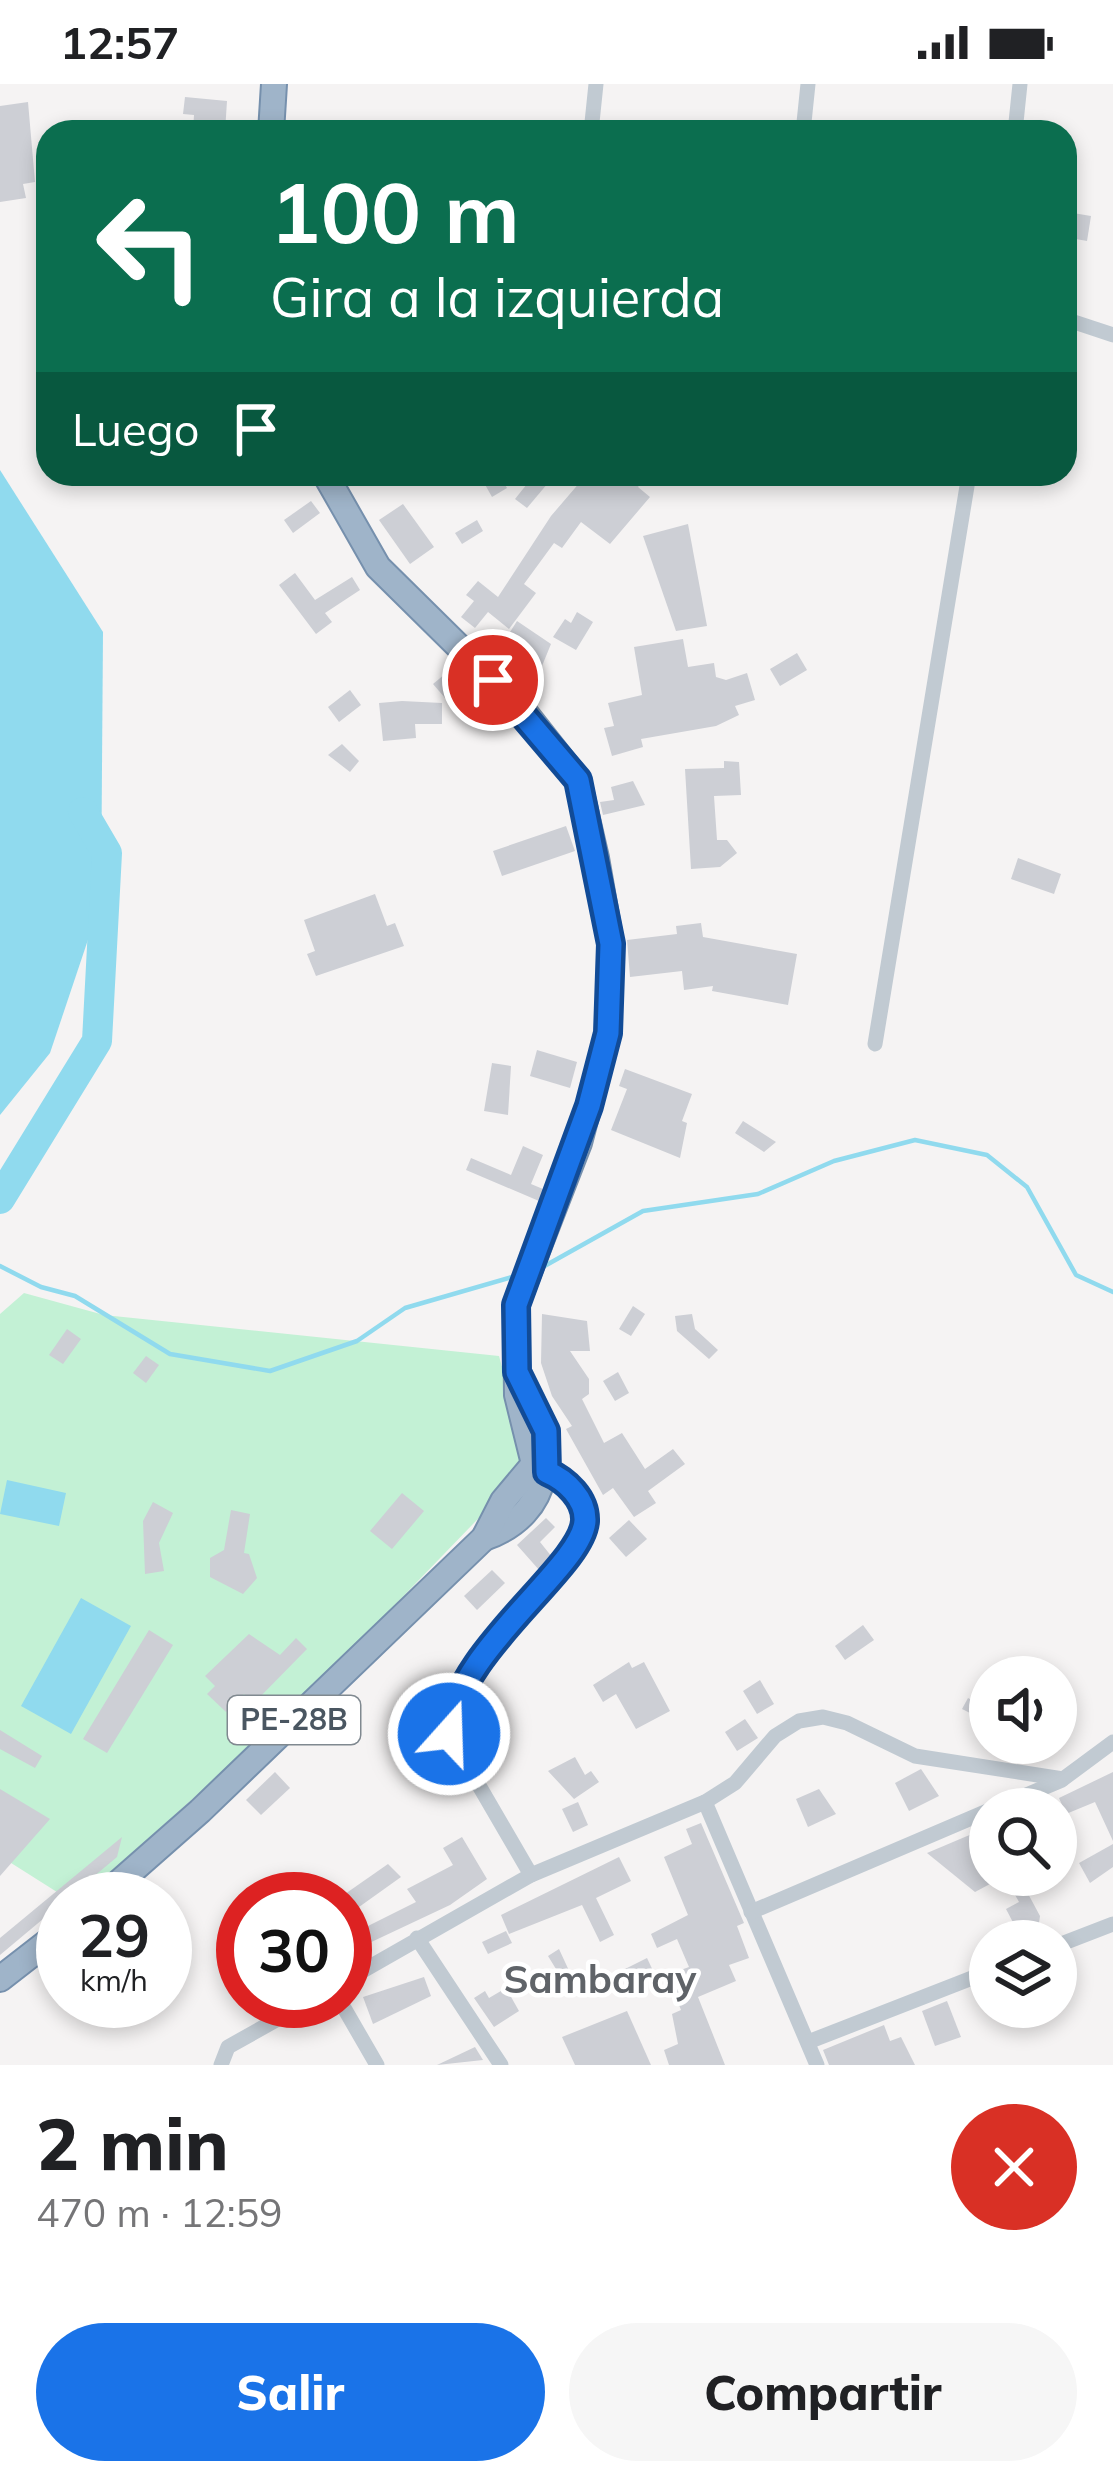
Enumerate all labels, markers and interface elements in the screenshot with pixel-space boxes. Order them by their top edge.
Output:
text: 12:57 [60,14,179,70]
text: 100 m [270,159,520,264]
icon: left [72,168,228,324]
text: Gira a la izquierda [270,263,724,331]
icon: arrive [223,396,289,462]
text: Luego [72,401,199,457]
pin [442,629,544,731]
icon: arrive [460,647,526,713]
map controls [969,1656,1077,2028]
button: sound [969,1656,1077,1764]
position arrow [386,1671,512,1797]
road number: PE-28B [228,1696,360,1744]
button: search [969,1788,1077,1896]
speed limit sign: 30 [216,1872,372,2028]
text: 29 [78,1897,150,1972]
button: layers [969,1920,1077,2028]
district label: Sambaray [503,1954,697,2003]
text: km/h [80,1961,148,1999]
text: 2 min [36,2098,229,2188]
button: close [951,2104,1077,2230]
text: 470 m · 12:59 [36,2188,282,2237]
button: Salir [36,2323,545,2461]
button: Compartir [569,2323,1077,2461]

